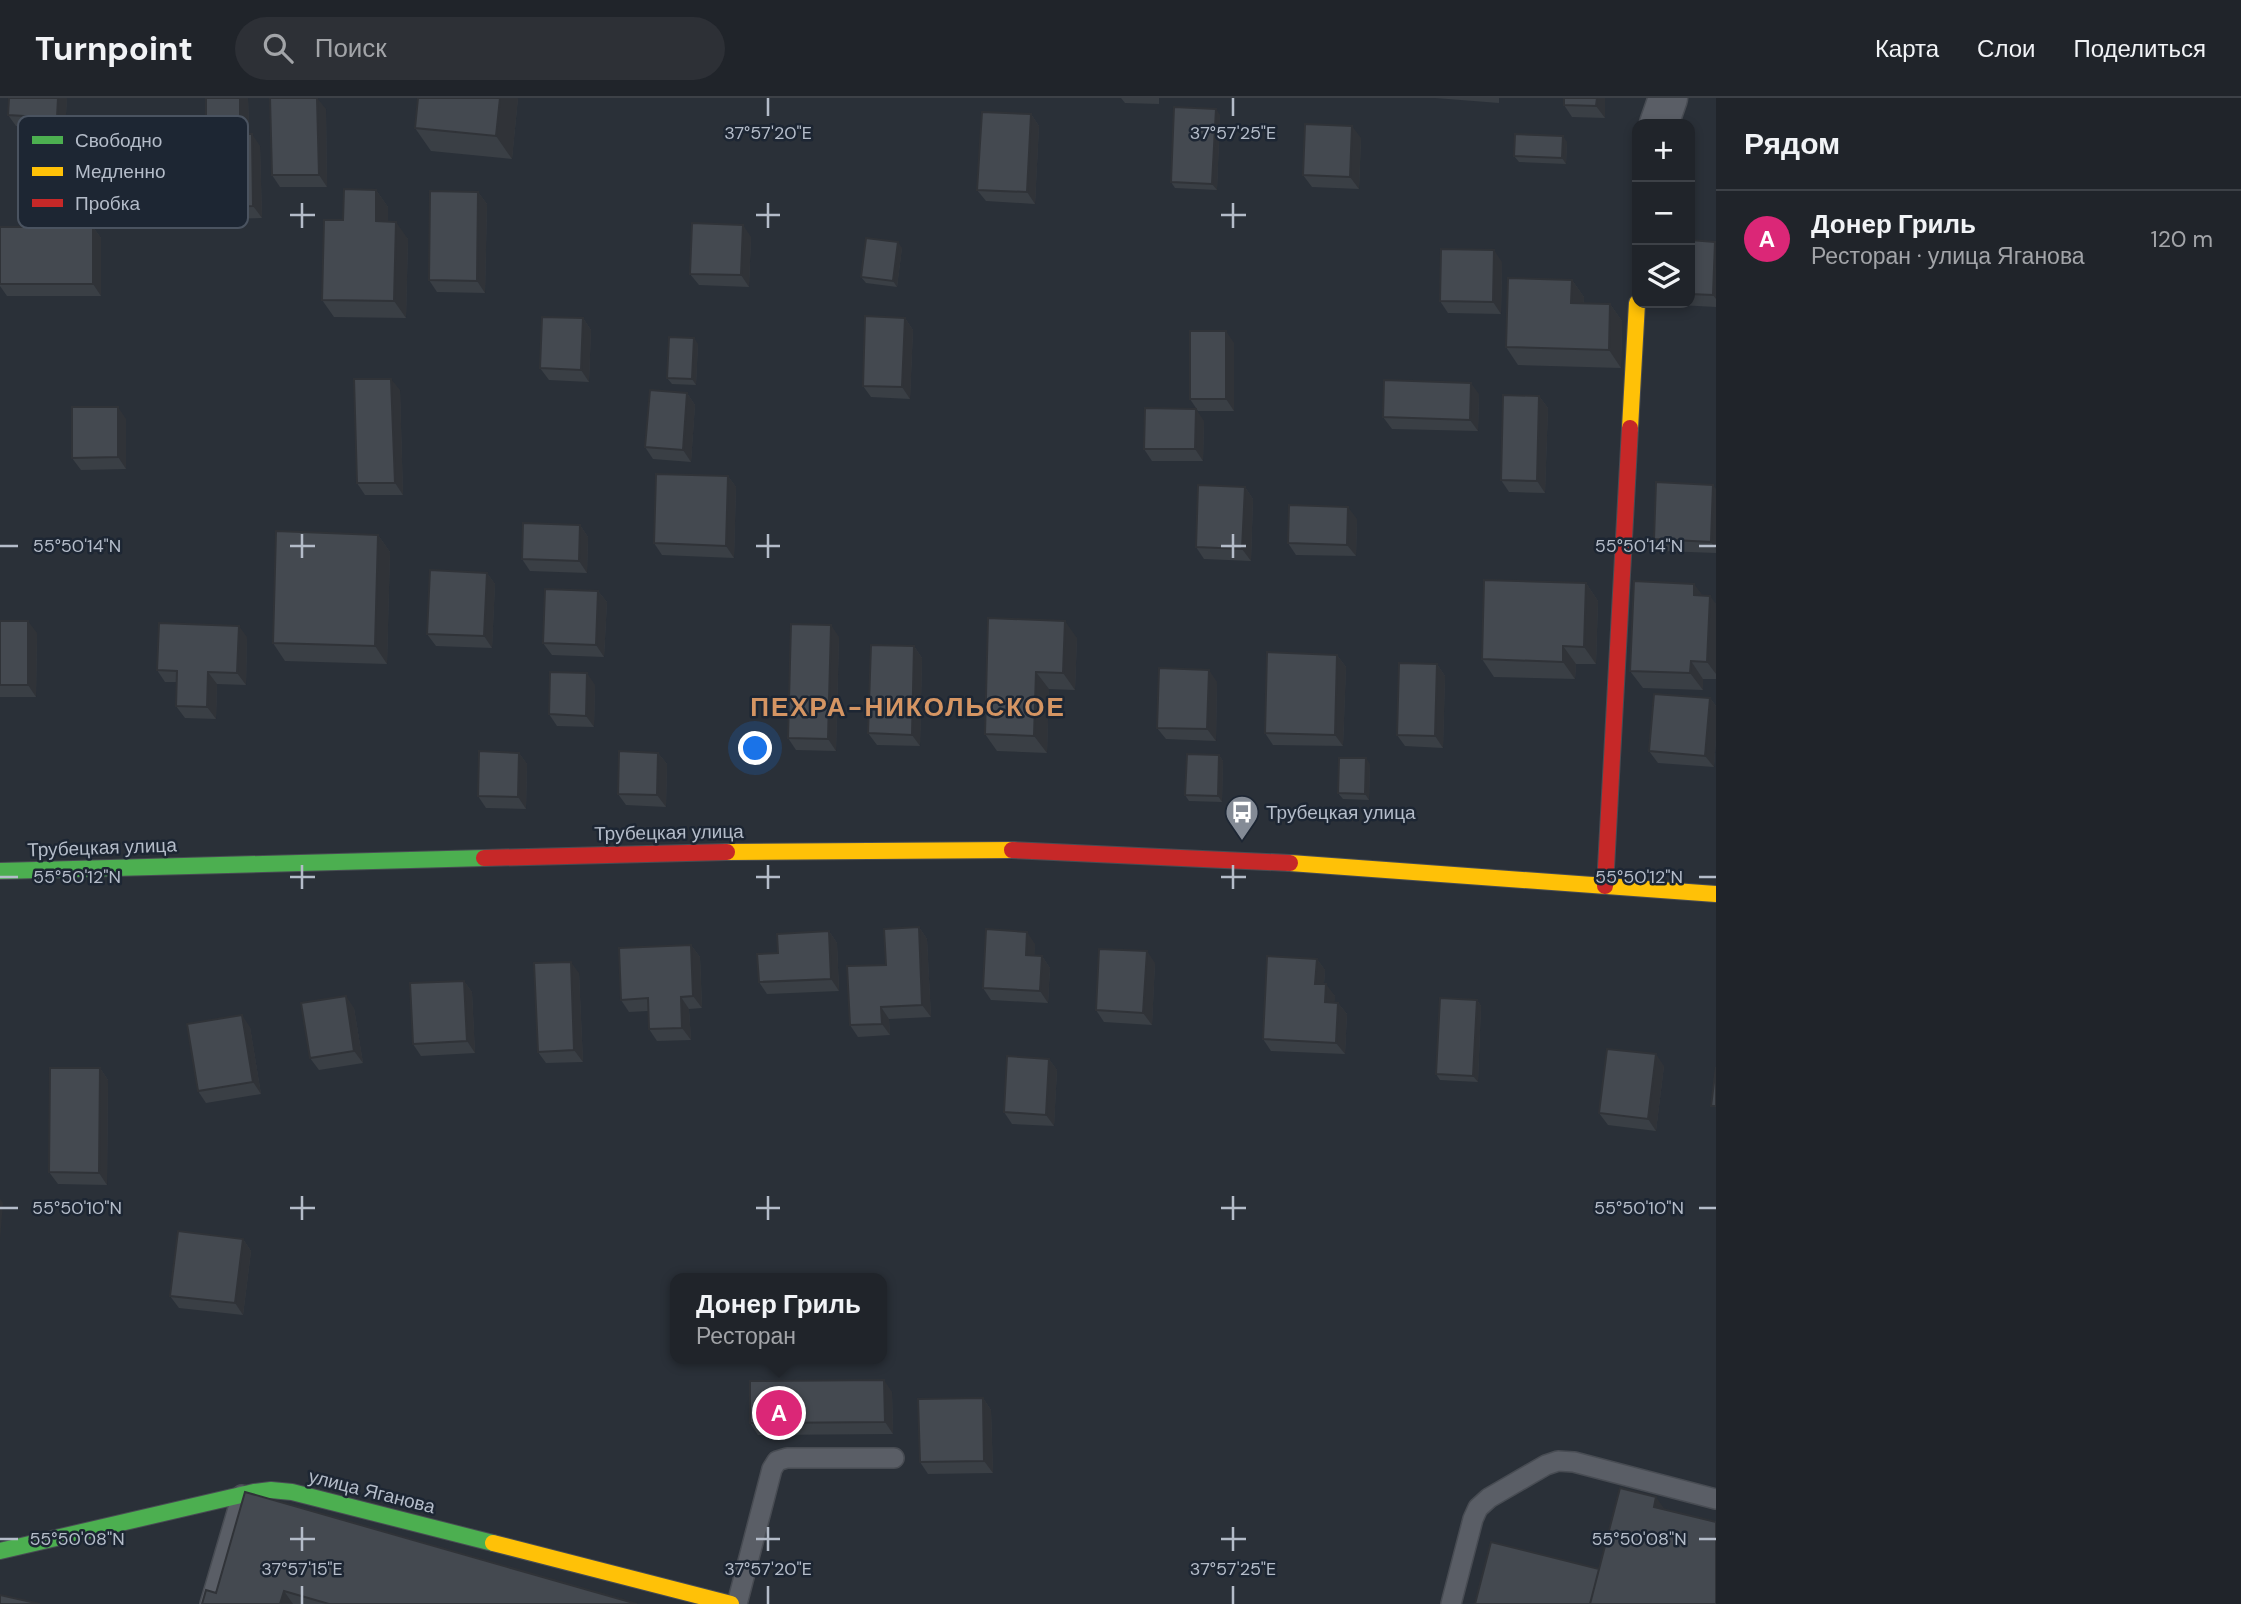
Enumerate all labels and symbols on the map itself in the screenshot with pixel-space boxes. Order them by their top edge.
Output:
legend [18,116,248,228]
text: 37°57'20"E [724,121,812,145]
text: 37°57'25"E [1190,121,1276,145]
text: Свободно [75,128,162,153]
text: Медленно [75,159,165,184]
text: Пробка [75,191,140,216]
text: 55°50'14"N [33,534,121,558]
text: 55°50'14"N [1595,534,1683,558]
district label: ПЕХРА-НИКОЛЬСКОЕ [750,690,1066,724]
your location [738,731,772,765]
bus stop icon: Трубецкая улица [1223,793,1261,842]
place label: Трубецкая улица [1266,800,1416,825]
street label: Трубецкая улица [594,819,744,846]
street label: Трубецкая улица [27,832,178,863]
text: 55°50'12"N [33,865,121,889]
text: 55°50'12"N [1595,865,1683,889]
text: 55°50'10"N [32,1196,122,1220]
text: 55°50'10"N [1594,1196,1684,1220]
pin: A [756,1387,802,1439]
street label: улица Яганова [306,1464,438,1519]
text: 55°50'08"N [29,1527,125,1551]
text: 55°50'08"N [1591,1527,1687,1551]
text: 37°57'15"E [261,1557,343,1581]
text: 37°57'20"E [724,1557,812,1581]
text: 37°57'25"E [1190,1557,1276,1581]

